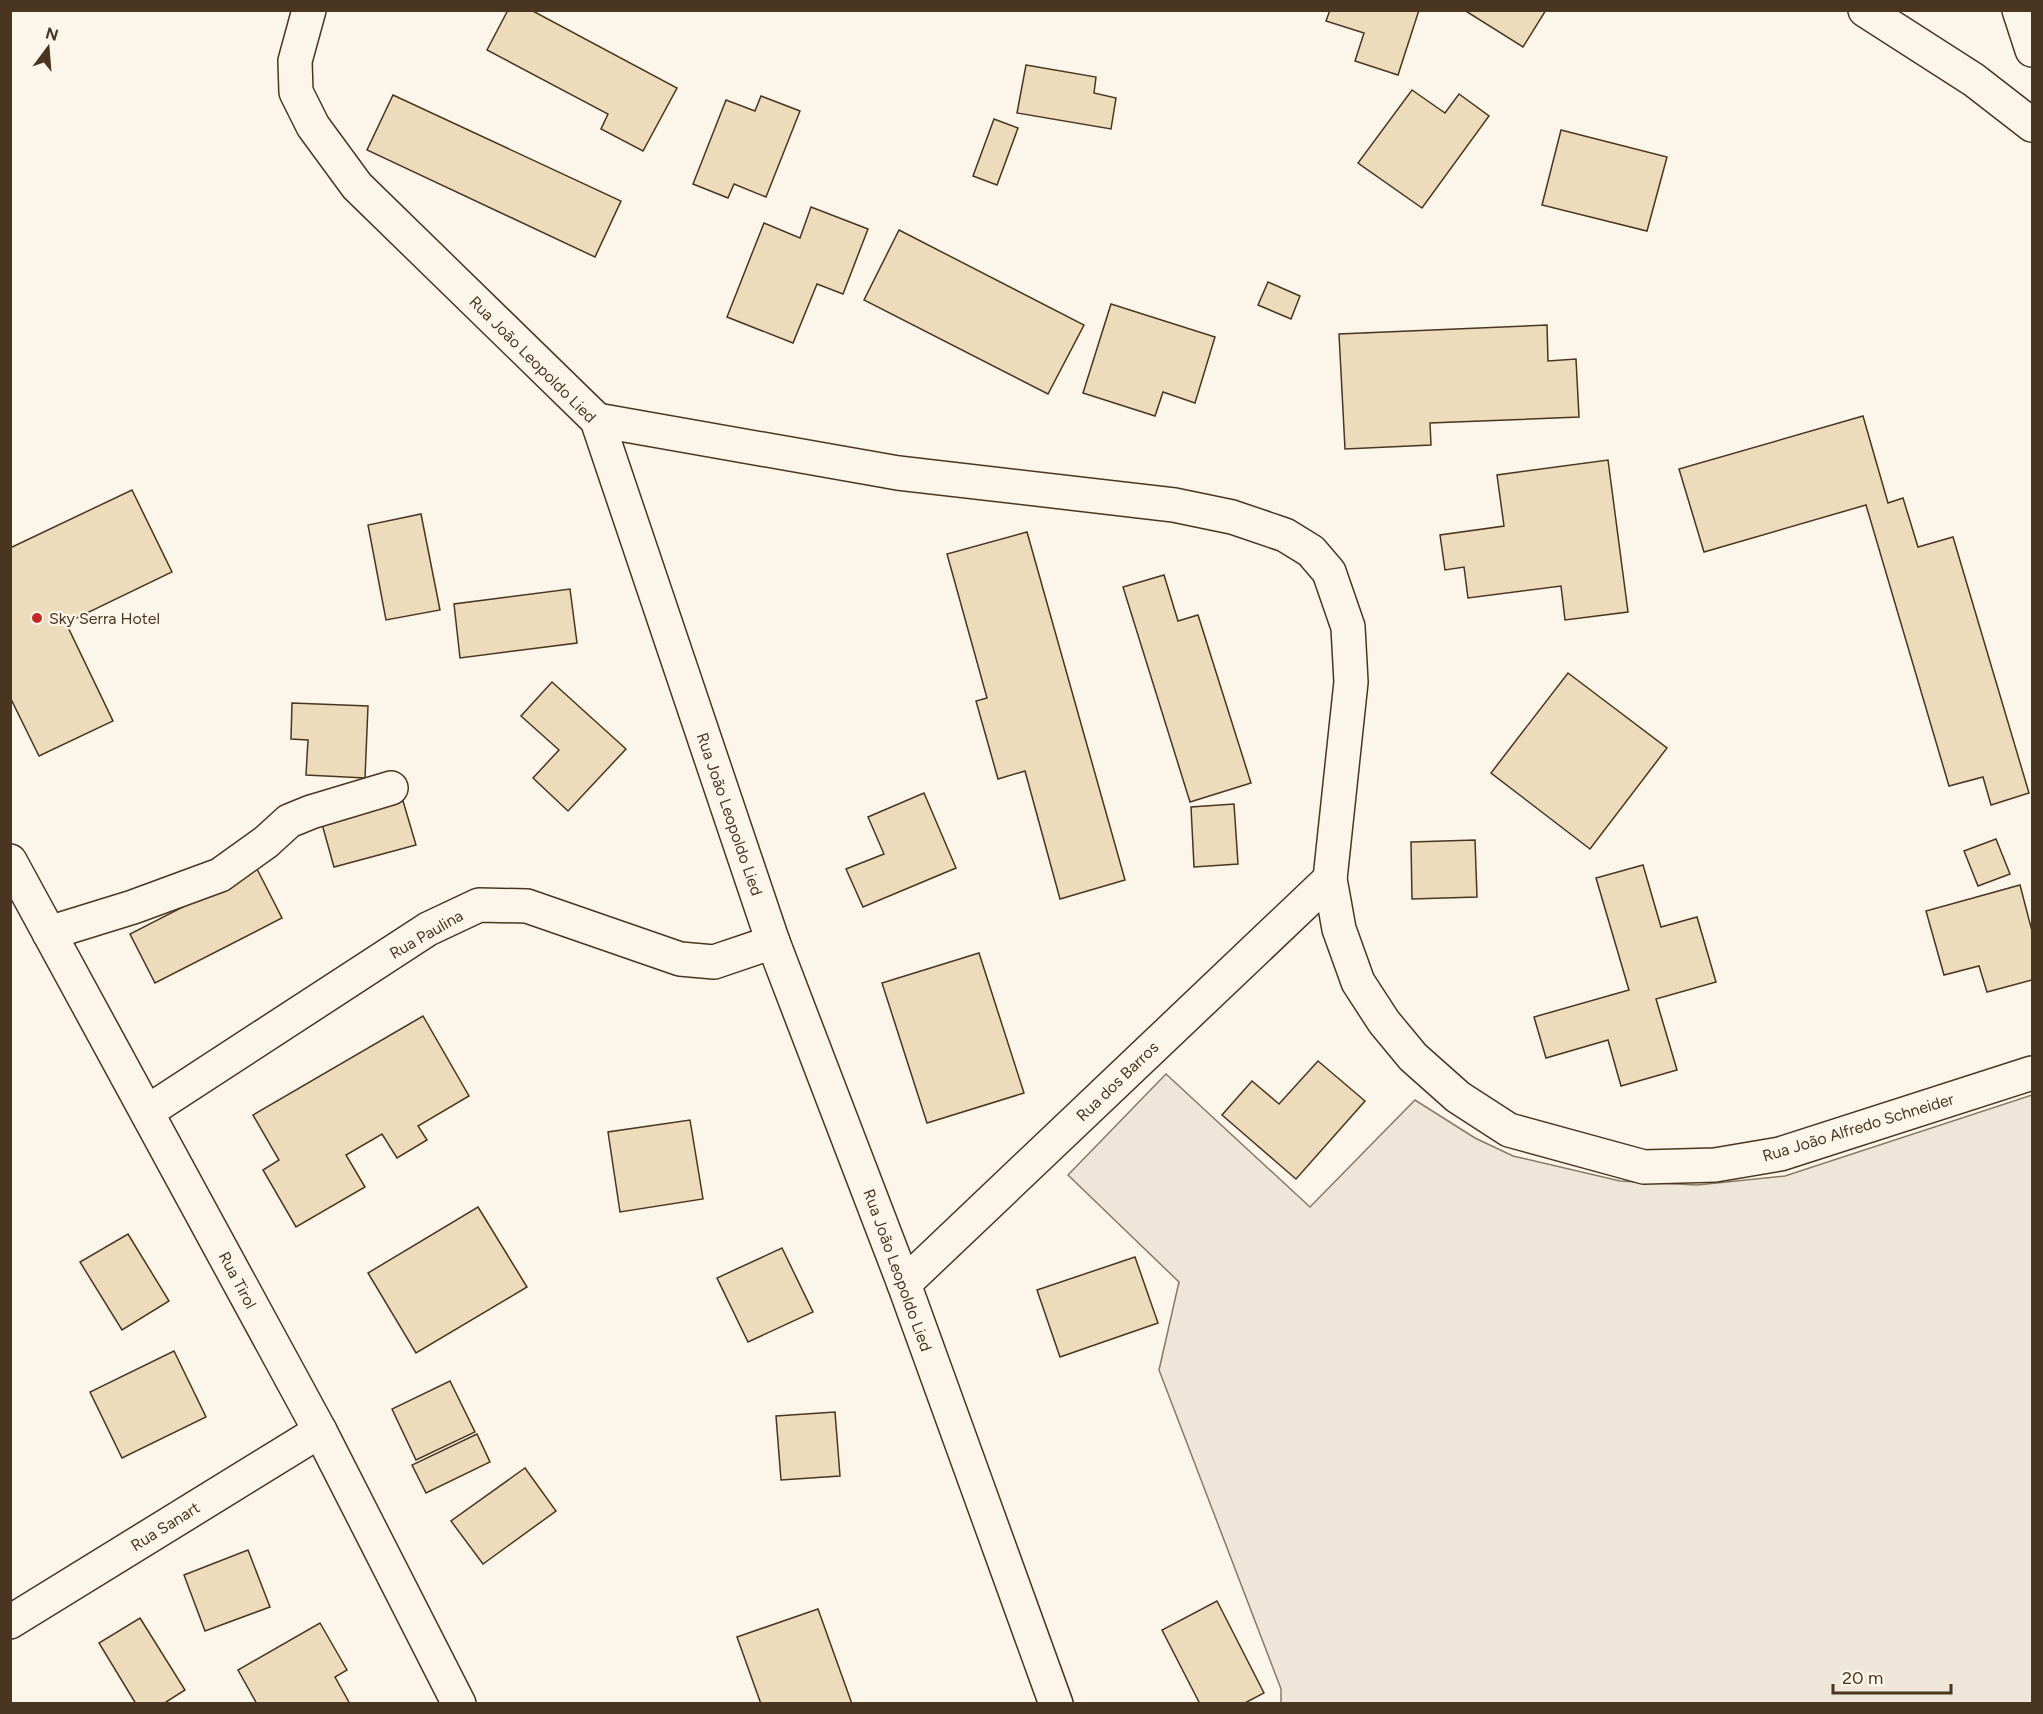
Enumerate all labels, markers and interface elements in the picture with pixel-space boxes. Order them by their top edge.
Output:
north arrow [18,18,78,78]
text: N [43,23,61,45]
street label: Rua João Leopoldo Lied [465,292,600,427]
place label: Sky Serra Hotel [49,609,160,628]
marker: Sky Serra Hotel [30,611,44,625]
street label: Rua João Leopoldo Lied [693,730,766,898]
street label: Rua Paulina [386,906,466,963]
street label: Rua dos Barros [1072,1037,1162,1125]
street label: Rua João Alfredo Schneider [1760,1089,1957,1166]
street label: Rua João Leopoldo Lied [859,1186,936,1354]
street label: Rua Tirol [215,1248,260,1312]
street label: Rua Sanart [127,1498,203,1555]
scale bar [1833,1657,1952,1695]
text: 20 m [1842,1667,1883,1689]

